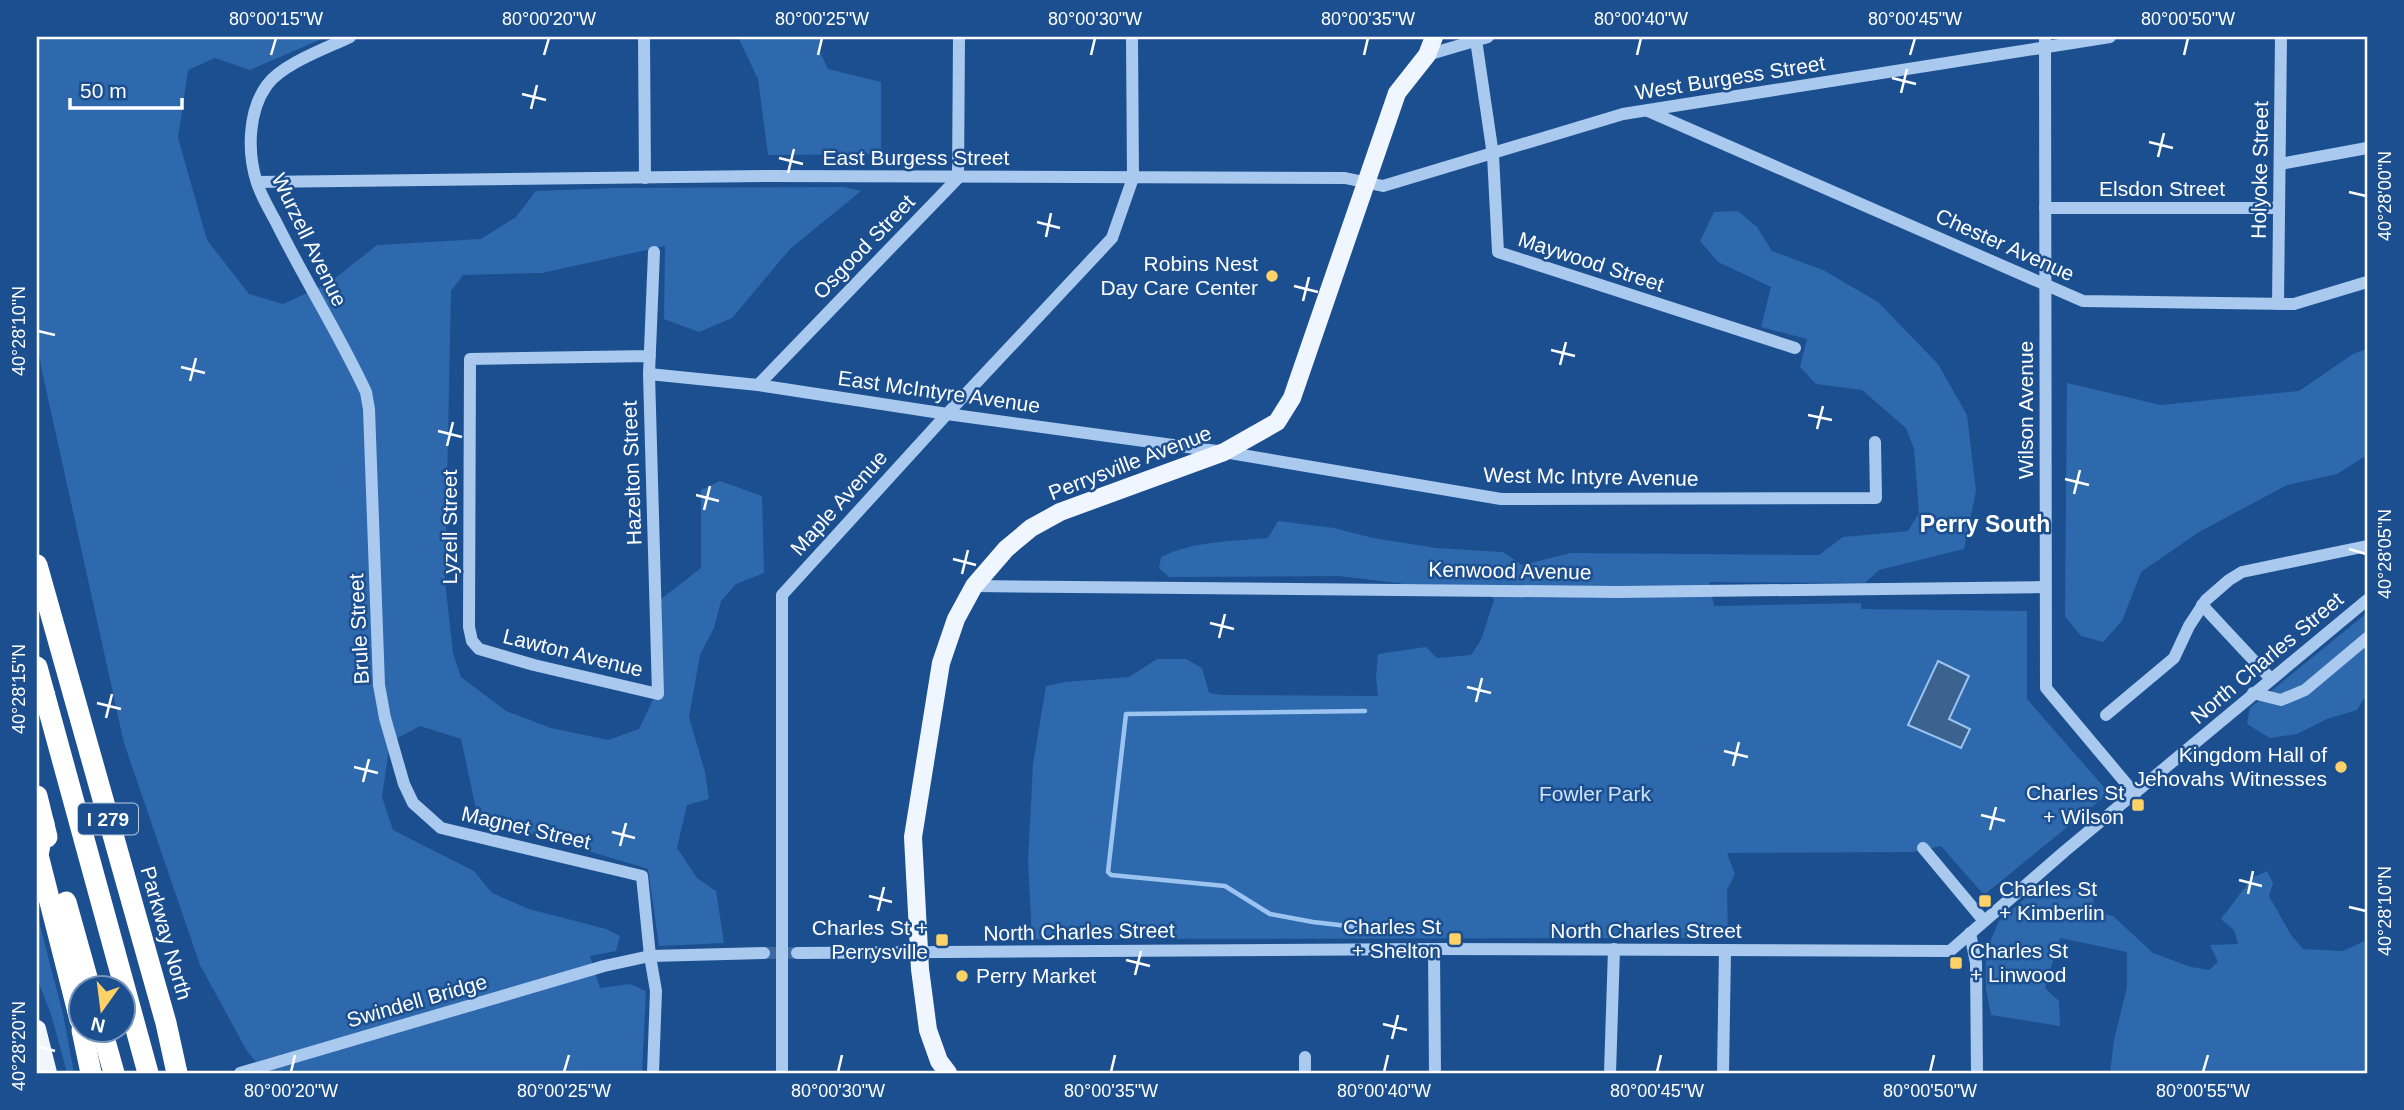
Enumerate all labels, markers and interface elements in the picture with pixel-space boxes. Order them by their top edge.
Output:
text: 80°00'15"W [229,9,323,29]
text: 80°00'20"W [502,9,596,29]
text: 80°00'25"W [775,9,869,29]
text: 80°00'30"W [1048,9,1142,29]
text: 80°00'35"W [1321,9,1415,29]
text: 80°00'40"W [1594,9,1688,29]
text: 80°00'45"W [1868,9,1962,29]
text: 80°00'50"W [2141,9,2235,29]
street label: West Burgess Street [1633,51,1827,104]
scale bar [70,66,182,110]
text: 50 m [80,79,127,102]
street label: Holyoke Street [2247,101,2272,239]
street label: East Burgess Street [823,146,1010,169]
text: 40°28'00"N [2375,151,2395,241]
street label: Wurzell Avenue [267,170,352,310]
street label: Elsdon Street [2099,177,2225,200]
street label: Osgood Street [808,190,919,303]
street label: Chester Avenue [1932,204,2078,285]
street label: Maywood Street [1515,227,1667,296]
place label: Robins Nest Day Care Center [1100,252,1258,299]
marker: Robins Nest Day Care Center [1264,268,1280,284]
text: 40°28'10"N [9,286,29,376]
street label: Wilson Avenue [2014,341,2037,479]
street label: East McIntyre Avenue [837,366,1042,417]
street label: Hazelton Street [617,400,646,546]
street label: Perrysville Avenue [1045,421,1214,504]
street label: Maple Avenue [786,446,892,560]
street label: West Mc Intyre Avenue [1483,463,1699,490]
street label: Lyzell Street [438,469,461,584]
text: 40°28'05"N [2375,509,2395,599]
district label: Perry South [1920,511,2050,537]
street label: Kenwood Avenue [1428,558,1592,583]
street label: Brule Street [344,573,373,685]
street label: North Charles Street [2186,587,2348,728]
street label: Lawton Avenue [501,624,645,681]
text: 40°28'15"N [9,644,29,734]
place label: Kingdom Hall of Jehovahs Witnesses [2134,743,2327,790]
marker: Kingdom Hall of Jehovahs Witnesses [2333,759,2349,775]
place label: Charles St + Wilson [2026,781,2124,828]
park label: Fowler Park [1539,782,1652,805]
marker: Charles St + Wilson [2130,797,2146,813]
street label: Magnet Street [459,801,593,854]
road number: I 279 [78,804,138,834]
street label: Parkway North [136,864,197,1002]
text: 40°28'10"N [2375,866,2395,956]
place label: Charles St + Kimberlin [1999,877,2105,924]
marker: Charles St + Kimberlin [1977,893,1993,909]
place label: Charles St + Shelton [1343,915,1441,962]
place label: Charles St + Perrysville [812,916,928,963]
street label: North Charles Street [983,918,1175,945]
street label: North Charles Street [1550,919,1742,942]
marker: Charles St + Shelton [1447,931,1463,947]
marker: Charles St + Perrysville [934,932,950,948]
place label: Charles St + Linwood [1970,939,2068,986]
marker: Charles St + Linwood [1948,955,1964,971]
place label: Perry Market [976,964,1096,987]
marker: Perry Market [954,968,970,984]
street label: Swindell Bridge [344,970,490,1032]
north arrow [66,974,136,1044]
text: 40°28'20"N [9,1001,29,1091]
text: N [89,1013,107,1037]
text: 80°00'20"W [244,1081,338,1101]
text: 80°00'25"W [517,1081,611,1101]
text: 80°00'30"W [791,1081,885,1101]
text: 80°00'35"W [1064,1081,1158,1101]
text: 80°00'40"W [1337,1081,1431,1101]
text: 80°00'45"W [1610,1081,1704,1101]
text: 80°00'50"W [1883,1081,1977,1101]
text: 80°00'55"W [2156,1081,2250,1101]

